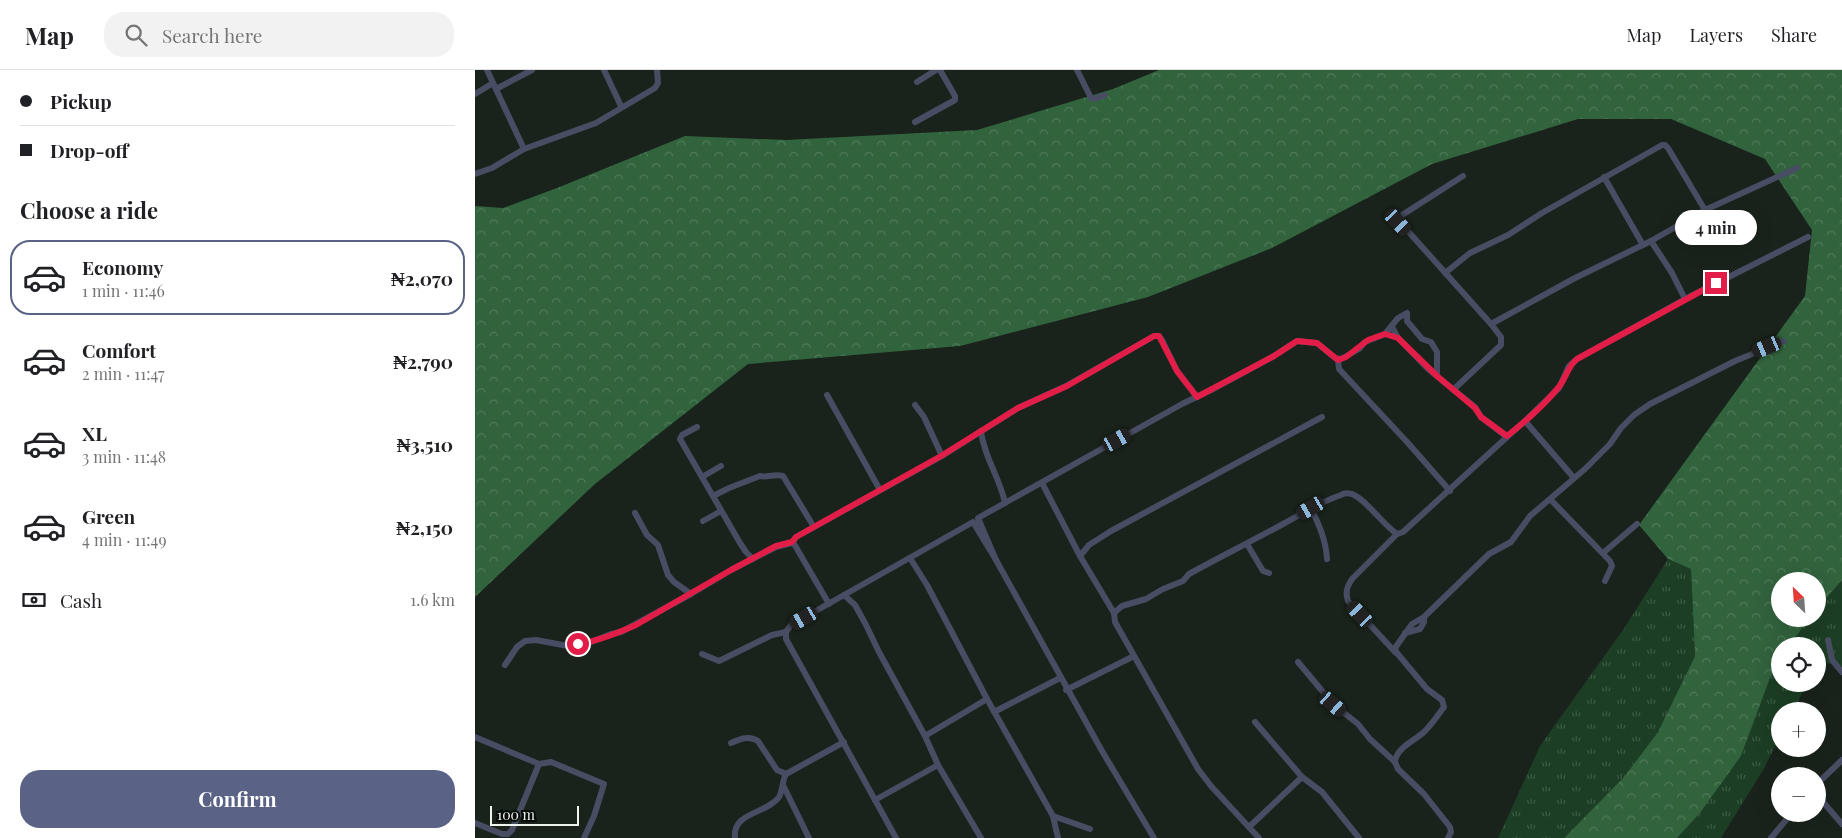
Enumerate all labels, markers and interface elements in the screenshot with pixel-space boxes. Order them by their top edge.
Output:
search box [104,12,454,57]
text: Map [25,19,74,51]
icon: search [122,21,150,49]
text: Search here [162,22,262,48]
text: Map [1626,23,1661,47]
text: Layers [1689,23,1743,47]
text: Share [1771,23,1817,47]
text: Pickup [50,88,112,114]
text: Drop-off [50,137,128,163]
text: Choose a ride [20,195,158,225]
car [1382,206,1413,238]
callout: 4 min [1675,210,1757,246]
text: 4 min [1695,217,1737,238]
text: Economy [82,254,163,280]
icon: car [22,255,67,300]
text: ₦2,070 [391,265,453,291]
route end [1705,272,1727,294]
text: 1 min · 11:46 [82,280,165,301]
car [1750,334,1783,360]
text: Comfort [82,337,156,363]
icon: car [22,338,67,383]
text: ₦2,790 [393,348,453,374]
text: 2 min · 11:47 [82,363,165,384]
text: XL [82,420,107,446]
icon: car [22,421,67,466]
car [1100,426,1133,454]
text: ₦3,510 [397,431,453,457]
text: 3 min · 11:48 [82,446,166,467]
car [1294,494,1327,522]
text: Green [82,503,135,529]
icon: car [22,504,67,549]
text: ₦2,150 [396,514,453,540]
text: 4 min · 11:49 [82,529,167,550]
north arrow [1771,572,1826,628]
map controls [1771,572,1826,822]
icon: cash [20,586,48,614]
text: Cash [60,587,102,613]
text: 1.6 km [410,589,455,610]
car [1344,598,1375,630]
car [787,604,820,632]
route start [567,633,589,655]
button: locate [1771,637,1826,692]
car [1316,688,1349,720]
button: + [1771,702,1826,757]
button: − [1771,767,1826,822]
button: Confirm [20,770,455,828]
scale bar [490,803,579,826]
text: 100 m [497,805,535,824]

